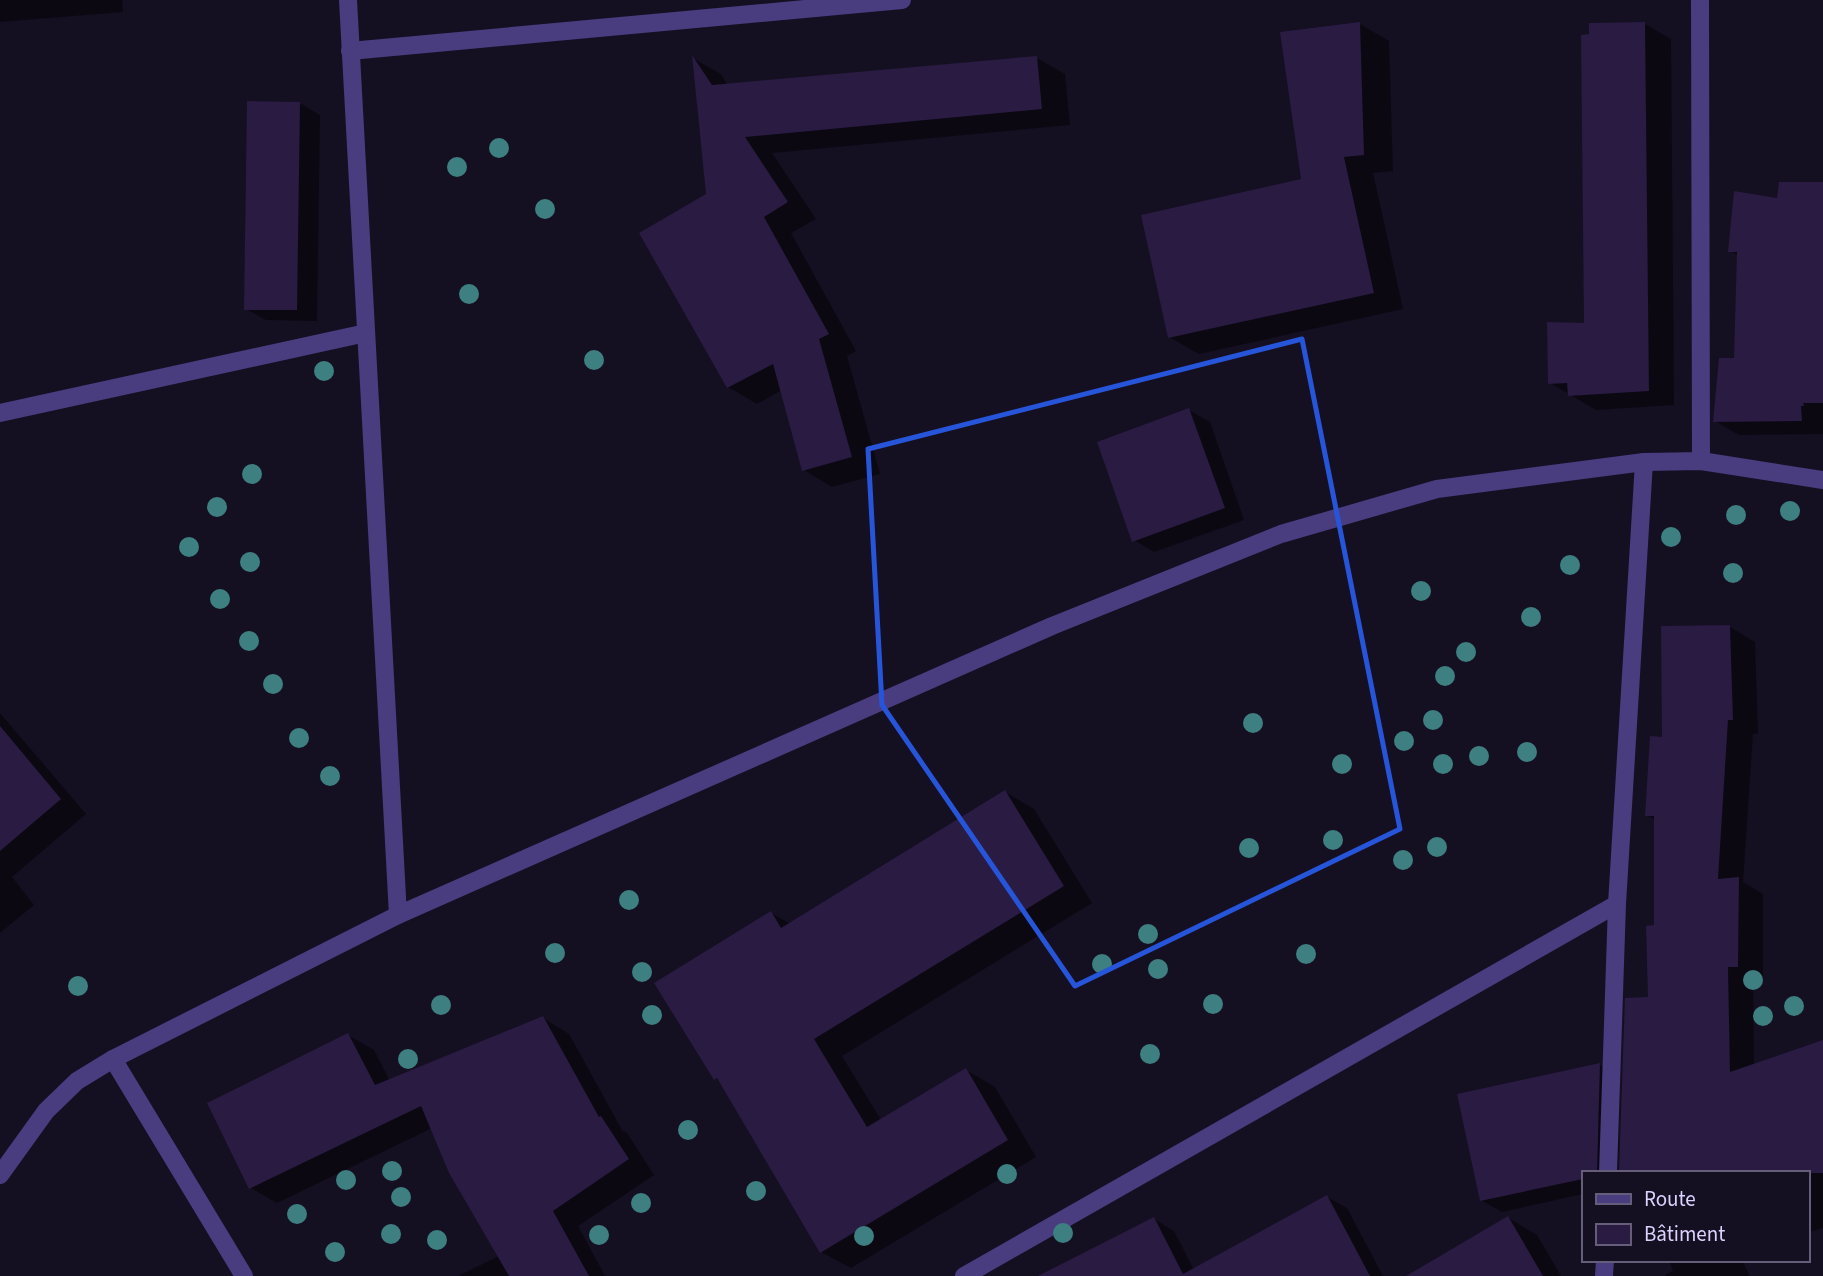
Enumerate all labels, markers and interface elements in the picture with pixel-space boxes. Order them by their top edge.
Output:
legend [1582,1171,1809,1262]
text: Route [1644,1184,1696,1214]
text: Bâtiment [1644,1219,1725,1249]

